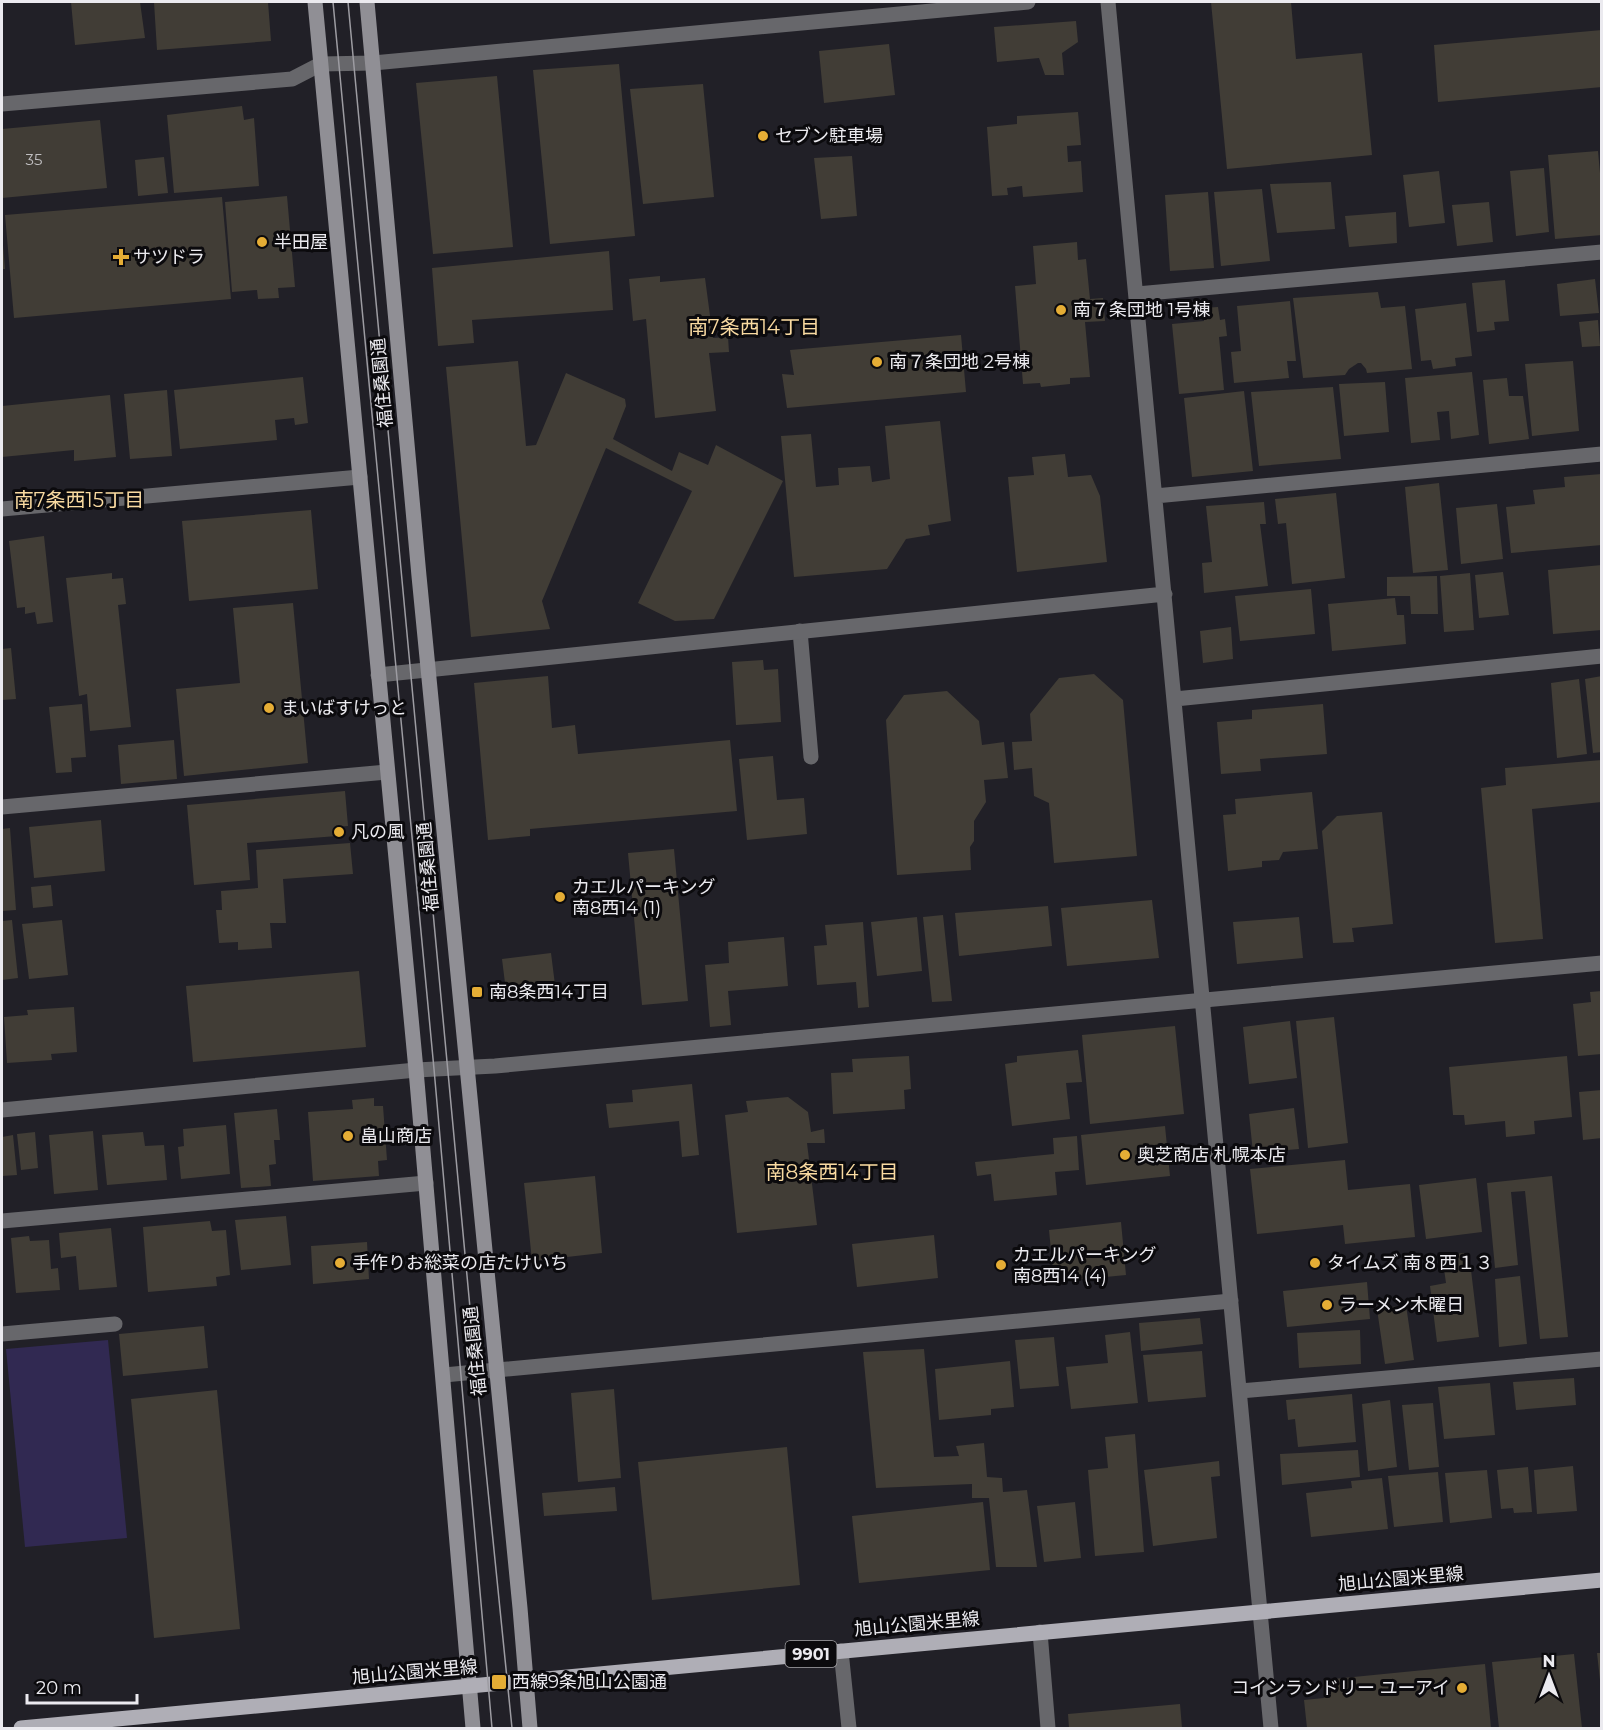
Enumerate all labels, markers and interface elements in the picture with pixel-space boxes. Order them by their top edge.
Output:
place label: セブン駐車場 [775,125,883,147]
marker: セブン駐車場 [756,129,770,143]
house number: 35 [26,150,42,169]
place label: 半田屋 [274,231,328,253]
marker: 半田屋 [255,235,269,249]
place label: サツドラ [133,246,205,268]
marker: サツドラ [114,250,128,264]
place label: 南７条団地 1号棟 [1073,299,1210,321]
marker: 南７条団地 1号棟 [1054,303,1068,317]
district label: 南7条西14丁目 [688,315,820,339]
street label: 福住桑園通 [367,337,397,429]
place label: 南７条団地 2号棟 [889,351,1030,373]
marker: 南７条団地 2号棟 [870,355,884,369]
district label: 南7条西15丁目 [14,488,144,512]
place label: まいばすけっと [281,697,407,719]
marker: まいばすけっと [262,701,276,715]
place label: 凡の風 [351,821,405,843]
street label: 福住桑園通 [413,821,443,913]
marker: 凡の風 [332,825,346,839]
place label: カエルパーキング 南8西14 (1) [572,876,715,919]
marker: カエルパーキング 南8西14 (1) [553,890,567,904]
place label: 南8条西14丁目 [489,981,609,1003]
marker: 南8条西14丁目 [470,985,484,999]
place label: 畠山商店 [360,1125,432,1147]
marker: 畠山商店 [341,1129,355,1143]
place label: 奥芝商店 札幌本店 [1137,1144,1286,1166]
marker: 奥芝商店 札幌本店 [1118,1148,1132,1162]
district label: 南8条西14丁目 [765,1160,899,1184]
place label: カエルパーキング 南8西14 (4) [1013,1244,1156,1287]
place label: 手作りお総菜の店たけいち [352,1252,568,1274]
place label: タイムズ 南８西１３ [1327,1252,1493,1274]
marker: 手作りお総菜の店たけいち [333,1256,347,1270]
marker: タイムズ 南８西１３ [1308,1256,1322,1270]
marker: カエルパーキング 南8西14 (4) [994,1258,1008,1272]
place label: ラーメン木曜日 [1339,1294,1464,1316]
marker: ラーメン木曜日 [1320,1298,1334,1312]
street label: 福住桑園通 [459,1305,491,1397]
street label: 旭山公園米里線 [1337,1563,1465,1595]
street label: 旭山公園米里線 [853,1608,981,1640]
road number: 9901 [786,1641,836,1667]
north arrow [1519,1646,1579,1706]
text: N [1543,1652,1555,1671]
street label: 旭山公園米里線 [351,1656,479,1688]
scale bar [27,1667,136,1705]
place label: 西線9条旭山公園通 [512,1671,667,1693]
marker: 西線9条旭山公園通 [490,1673,508,1691]
text: 20 m [36,1677,82,1699]
place label: コインランドリー ユーアイ [1231,1677,1450,1699]
marker: コインランドリー ユーアイ [1455,1681,1469,1695]

